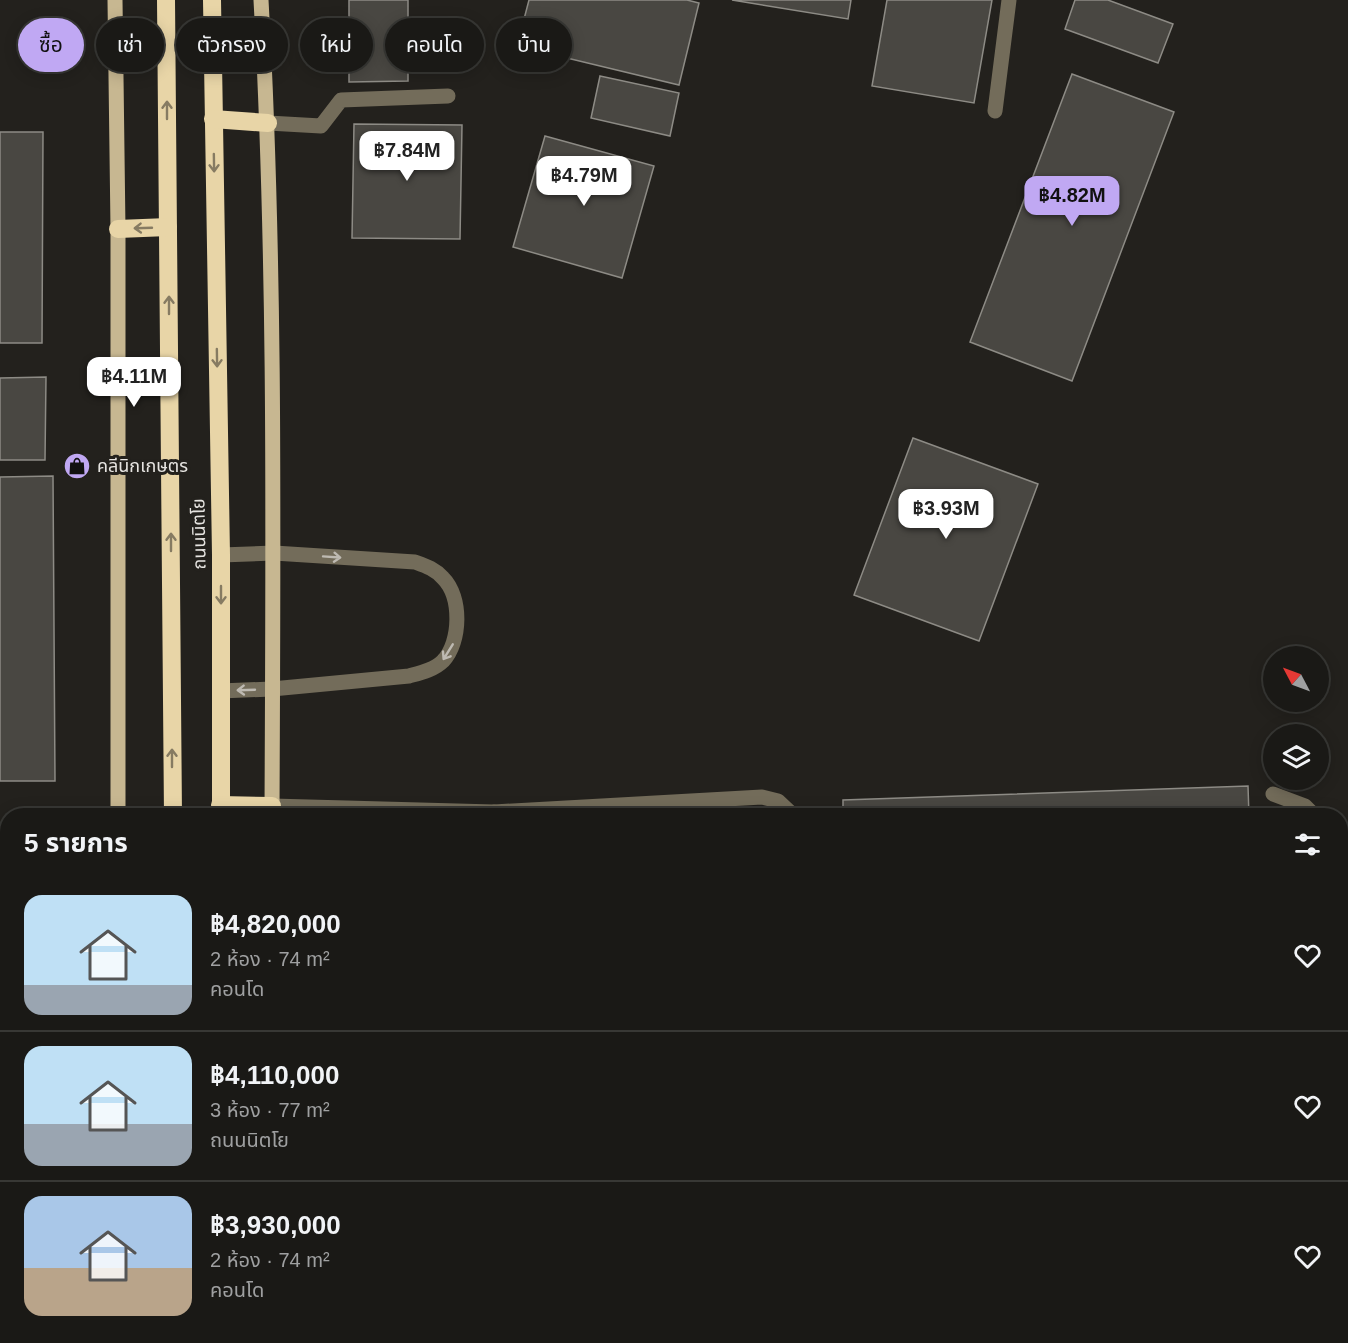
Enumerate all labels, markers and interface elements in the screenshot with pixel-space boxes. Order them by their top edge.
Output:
chip: ซื้อ [18,18,84,72]
chip: เช่า [96,18,164,72]
chip: ตัวกรอง [176,18,288,72]
chip: ใหม่ [300,18,373,72]
chip: คอนโด [385,18,484,72]
chip: บ้าน [496,18,572,72]
one-way arrow [161,100,173,120]
pin: ฿7.84M [358,131,456,182]
text: ฿7.84M [373,139,441,161]
one-way arrow [208,153,220,173]
pin: ฿4.79M [535,156,633,207]
text: ฿4.79M [550,164,618,186]
pin: ฿4.82M [1023,176,1121,227]
text: ฿4.82M [1038,184,1106,206]
one-way arrow [133,222,153,234]
one-way arrow [163,295,175,315]
one-way arrow [211,348,223,368]
pin: ฿4.11M [85,357,183,408]
text: ฿4.11M [101,365,167,387]
shop icon: คลีนิกเกษตร [62,451,92,481]
place label: คลีนิกเกษตร [97,456,188,476]
pin: ฿3.93M [897,489,995,540]
text: ฿3.93M [912,497,980,519]
street label: ถนนนิตโย [188,498,210,570]
one-way arrow [165,532,177,552]
one-way arrow [321,551,341,562]
one-way arrow [215,585,227,605]
one-way arrow [442,643,454,660]
north arrow [1263,646,1329,712]
map controls [1263,646,1329,790]
one-way arrow [236,684,256,695]
button: layers [1263,724,1329,790]
one-way arrow [166,748,178,768]
text: 5 รายการ [24,828,128,858]
icon: filters [1291,828,1324,861]
text: ฿4,820,000 [210,909,341,939]
icon: home [72,919,144,991]
icon: heart [1291,939,1324,972]
text: 2 ห้อง · 74 m² [210,948,330,970]
text: คอนโด [210,978,264,1000]
text: ฿4,110,000 [210,1060,339,1090]
icon: home [72,1070,144,1142]
icon: heart [1291,1090,1324,1123]
text: 3 ห้อง · 77 m² [210,1099,330,1121]
text: ถนนนิตโย [210,1129,289,1151]
text: ฿3,930,000 [210,1210,341,1240]
icon: home [72,1220,144,1292]
icon: heart [1291,1240,1324,1273]
text: 2 ห้อง · 74 m² [210,1249,330,1271]
text: คอนโด [210,1279,264,1301]

